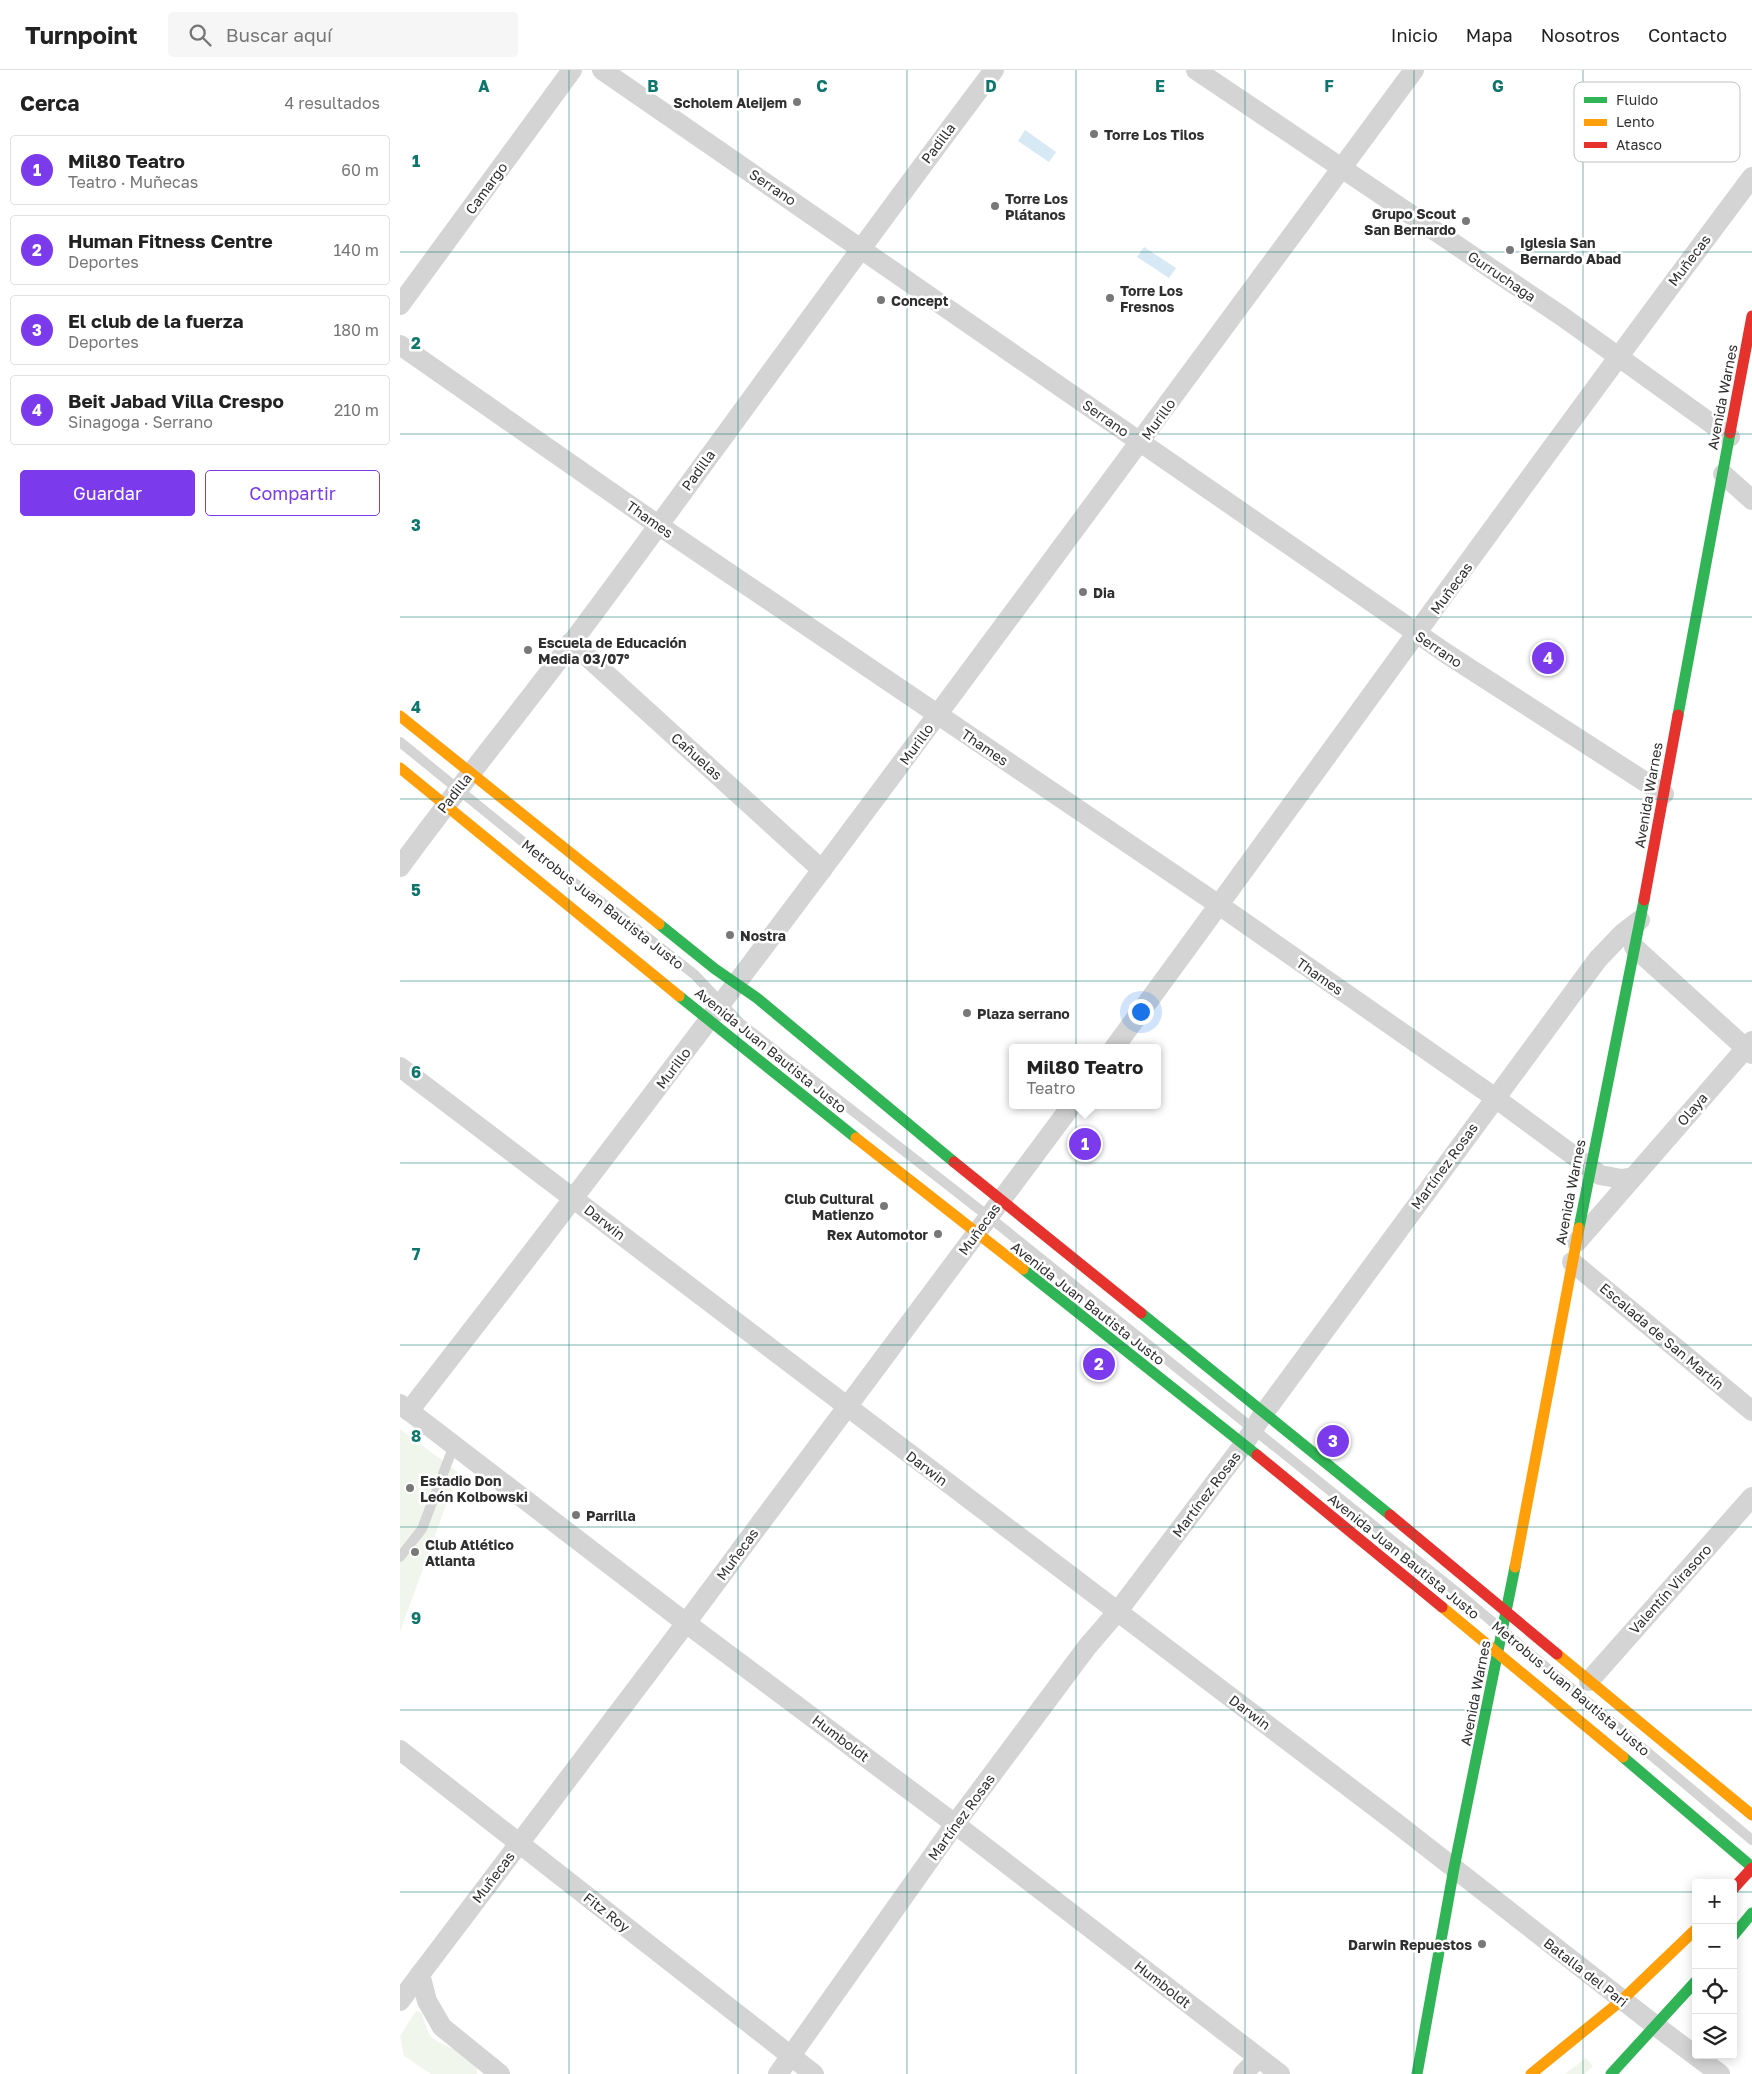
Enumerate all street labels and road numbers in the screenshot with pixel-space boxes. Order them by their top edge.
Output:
street label: Padilla [917,119,959,167]
street label: Camargo [461,159,511,217]
street label: Serrano [746,165,800,209]
street label: Muñecas [1664,231,1714,289]
street label: Gurruchaga [1465,247,1539,305]
street label: Avenida Warnes [1703,343,1741,451]
street label: Murillo [1137,395,1179,443]
street label: Serrano [1080,396,1132,440]
street label: Padilla [678,446,718,494]
street label: Thames [623,497,677,541]
street label: Muñecas [1426,559,1476,617]
street label: Serrano [1412,627,1466,671]
street label: Murillo [895,720,937,768]
street label: Thames [958,725,1012,769]
street label: Cañuelas [668,729,726,783]
street label: Avenida Warnes [1630,741,1666,849]
street label: Padilla [433,770,475,816]
street label: Metrobus Juan Bautista Justo [519,835,687,973]
street label: Thames [1293,954,1347,998]
street label: Avenida Juan Bautista Justo [692,984,850,1116]
street label: Murillo [652,1044,694,1092]
street label: Olaya [1673,1089,1711,1129]
street label: Martínez Rosas [1407,1119,1481,1213]
street label: Avenida Warnes [1551,1138,1589,1246]
street label: Muñecas [954,1200,1004,1258]
street label: Darwin [581,1201,629,1243]
street label: Avenida Juan Bautista Justo [1008,1238,1168,1368]
street label: Escalada de San Martín [1596,1279,1728,1393]
street label: Darwin [903,1447,951,1489]
street label: Martínez Rosas [1168,1448,1244,1540]
street label: Avenida Juan Bautista Justo [1325,1490,1483,1622]
street label: Muñecas [712,1525,762,1583]
street label: Valentín Virasoro [1625,1541,1715,1637]
street label: Metrobus Juan Bautista Justo [1489,1617,1653,1759]
street label: Avenida Warnes [1456,1639,1494,1747]
street label: Darwin [1226,1691,1274,1733]
street label: Humboldt [809,1711,873,1765]
street label: Martínez Rosas [924,1770,998,1864]
street label: Muñecas [468,1848,518,1906]
street label: Fitz Roy [581,1889,634,1935]
street label: Batalla del Pari [1541,1934,1631,2010]
street label: Humboldt [1131,1957,1195,2011]

